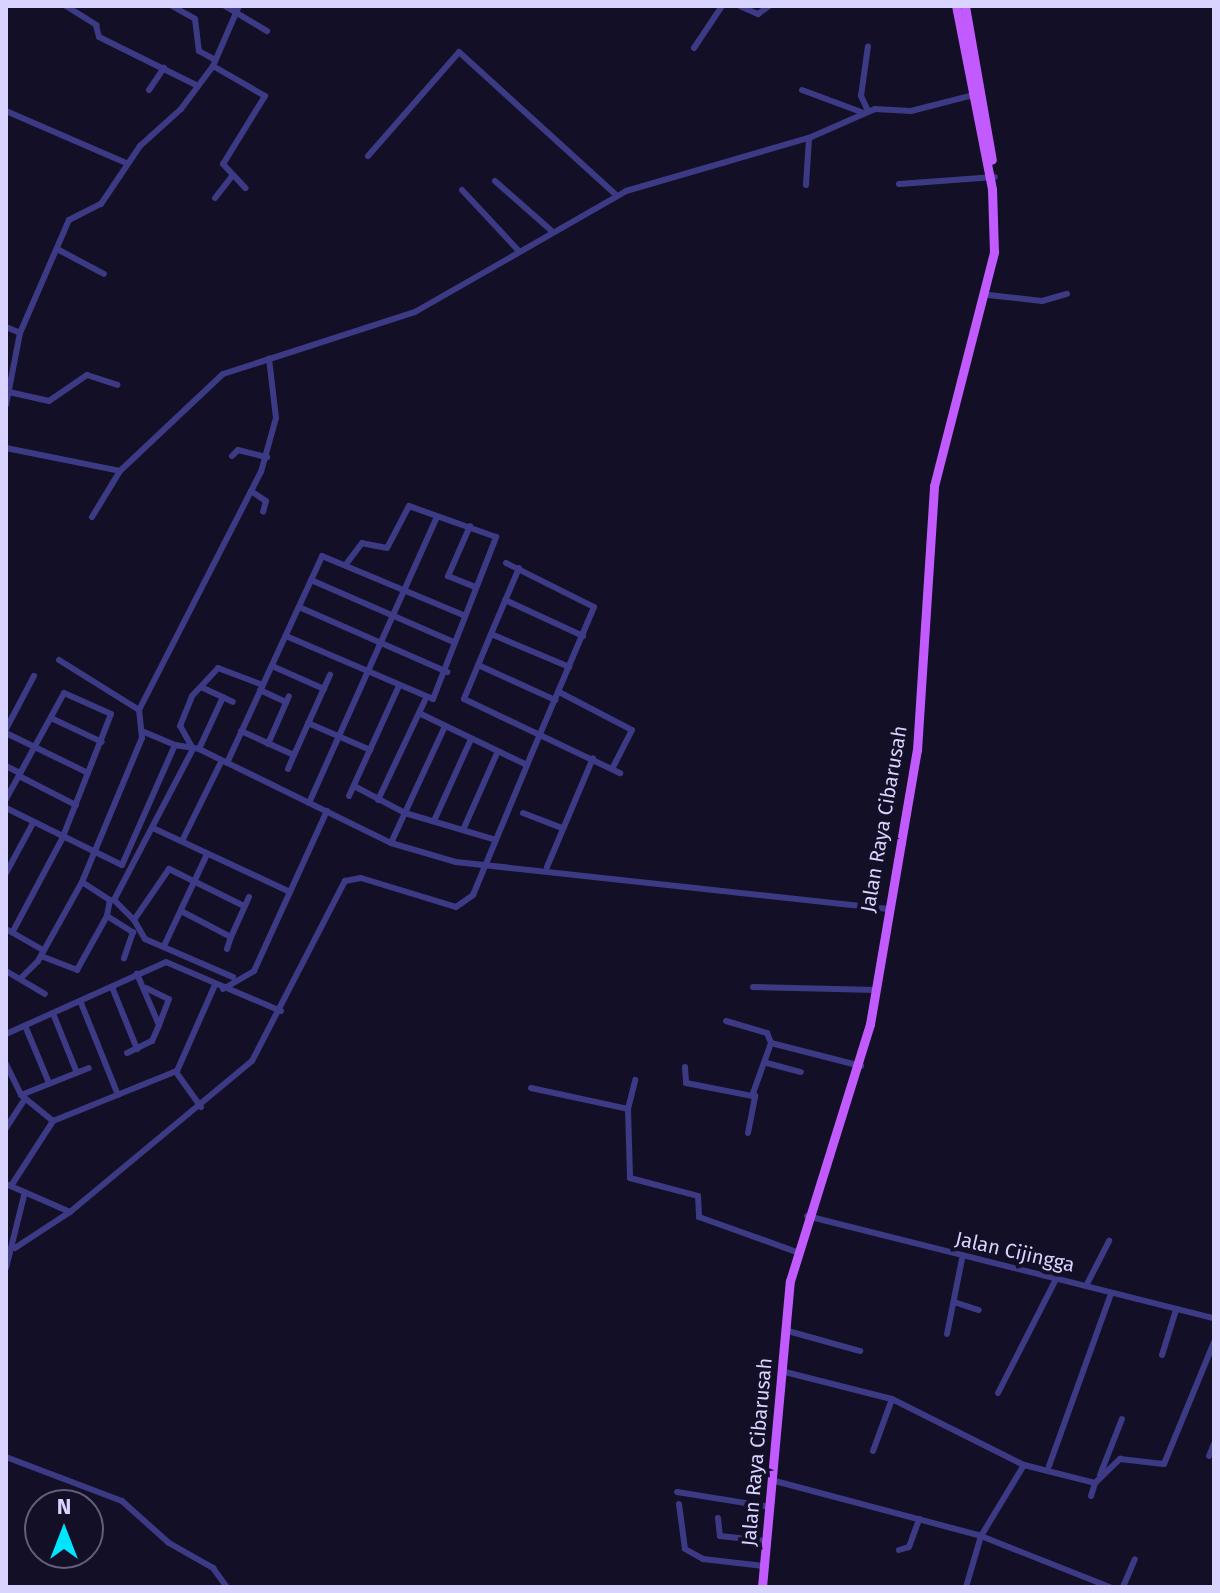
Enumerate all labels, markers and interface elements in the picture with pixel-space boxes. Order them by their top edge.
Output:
street label: Jalan Raya Cibarusah [856,724,912,914]
street label: Jalan Cijingga [953,1227,1077,1277]
street label: Jalan Raya Cibarusah [737,1357,777,1547]
north arrow [24,1489,104,1569]
text: N [57,1493,71,1520]

